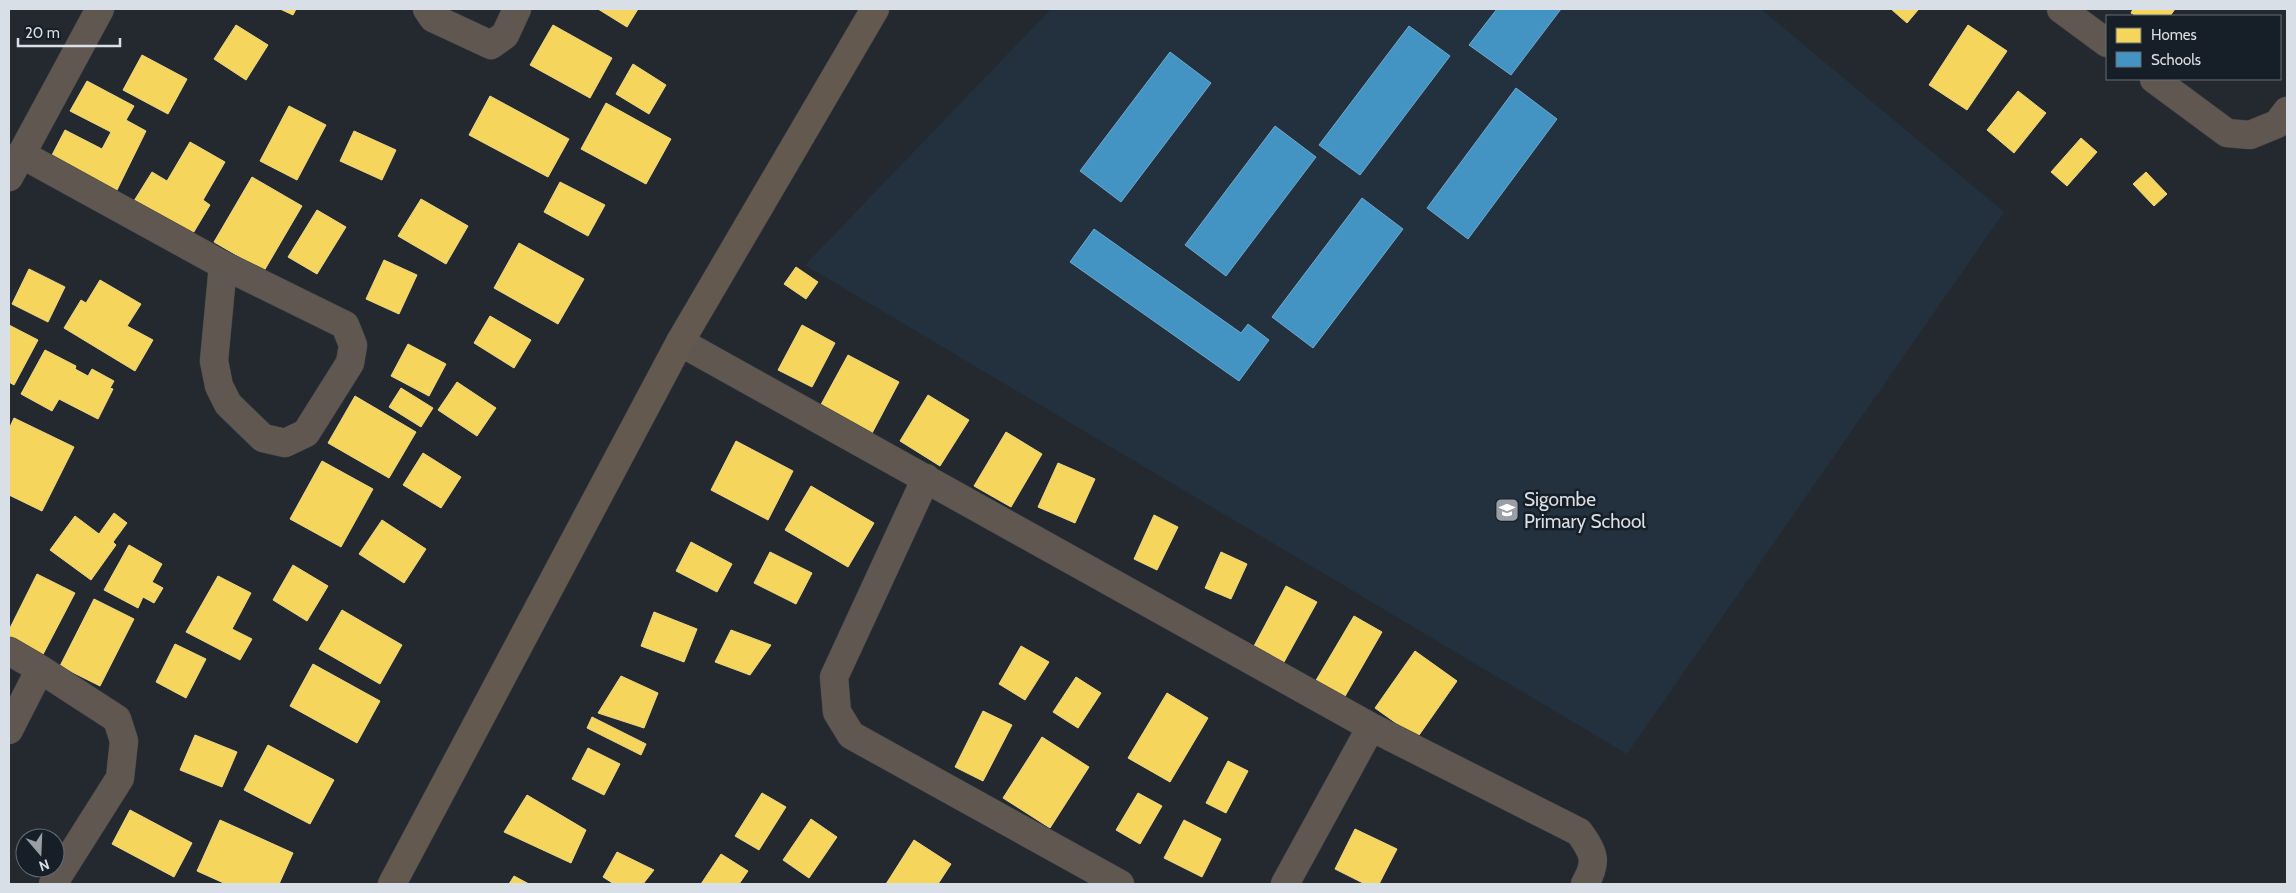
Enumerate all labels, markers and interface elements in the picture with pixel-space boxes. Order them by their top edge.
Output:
scale bar [18,15,120,47]
legend [2106,15,2281,80]
text: 20 m [25,24,60,42]
text: Homes [2151,26,2197,44]
text: Schools [2151,51,2201,69]
place label: Sigombe Primary School [1524,488,1646,533]
school or university icon: Sigombe Primary School [1494,497,1520,523]
north arrow [15,828,65,878]
text: N [37,855,52,875]

